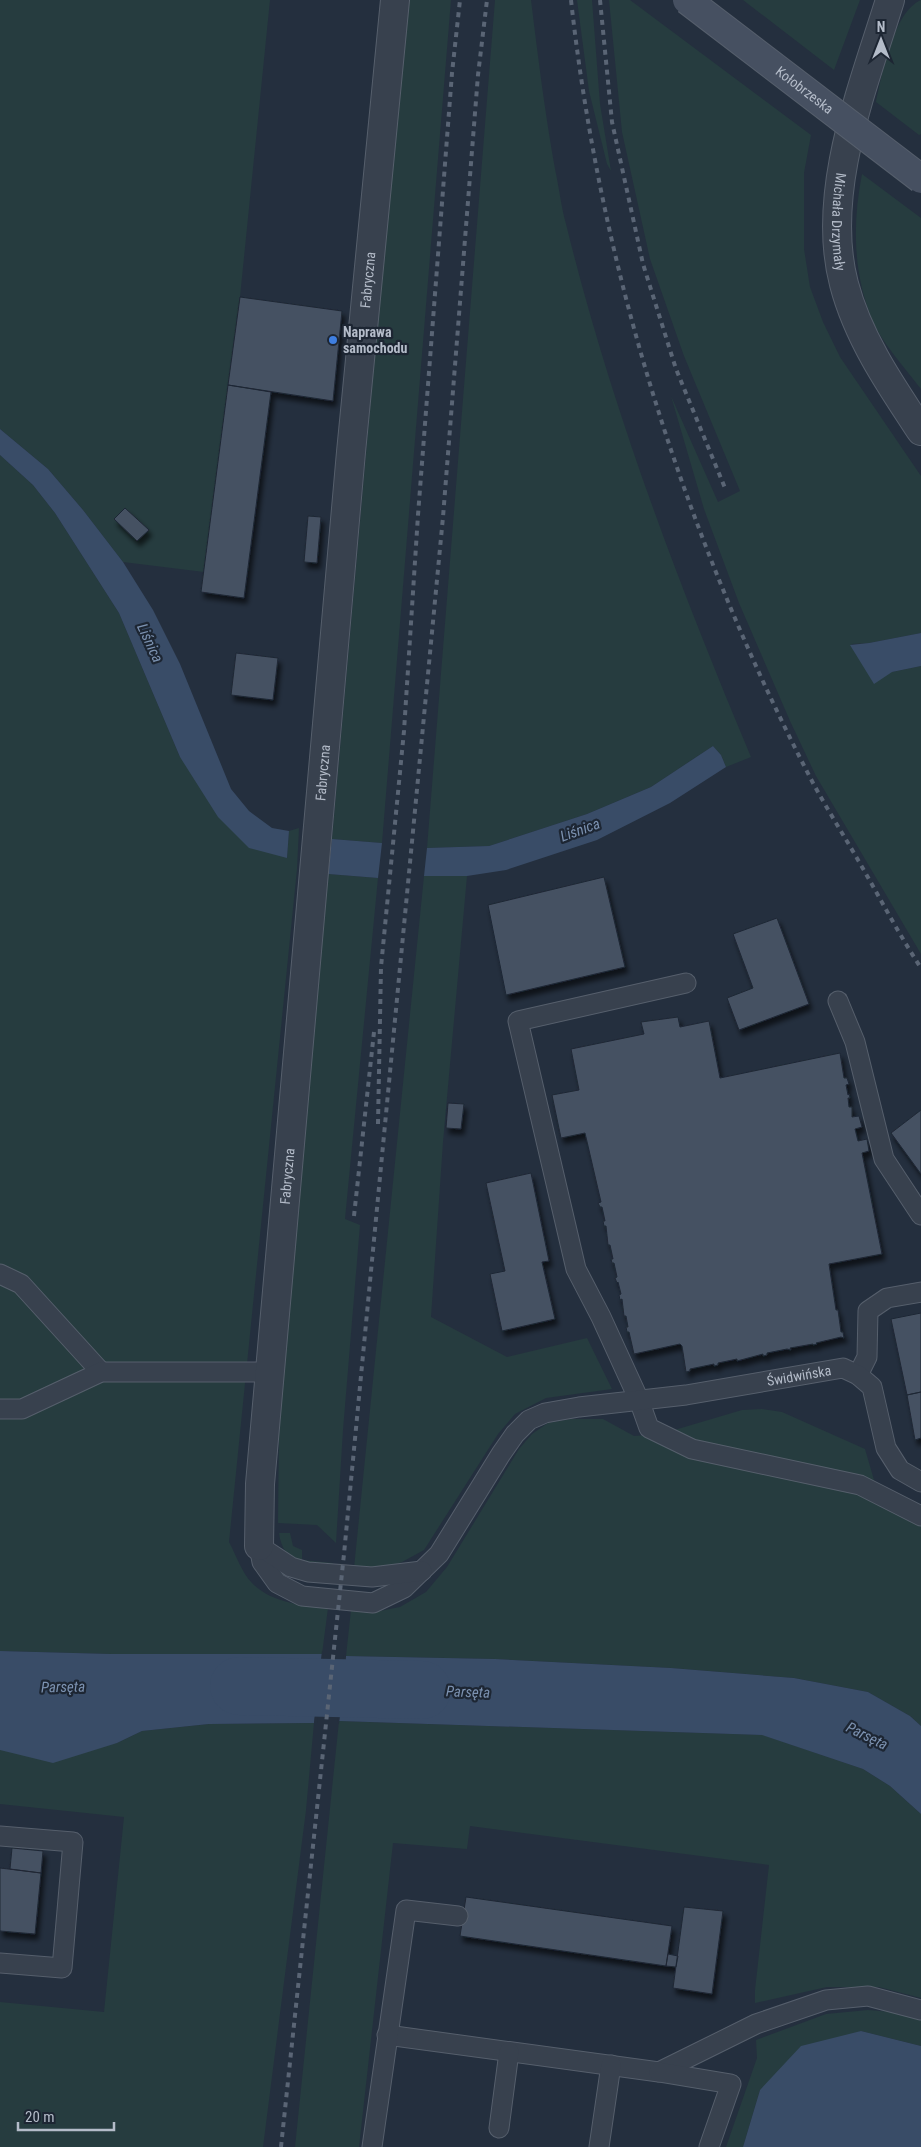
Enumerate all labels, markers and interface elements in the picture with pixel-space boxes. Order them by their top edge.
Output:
north arrow [856,15,906,65]
text: N [877,19,885,35]
street label: Kołobrzeska [773,63,837,117]
street label: Michała Drzymały [829,172,849,272]
street label: Fabryczna [357,251,378,309]
place label: Naprawa samochodu [343,324,408,356]
marker: Naprawa samochodu [327,334,339,346]
water label: Liśnica [133,621,167,665]
street label: Fabryczna [312,744,333,802]
water label: Liśnica [558,815,602,845]
street label: Fabryczna [277,1147,298,1205]
street label: Świdwińska [765,1362,832,1389]
water label: Parsęta [41,1678,85,1696]
water label: Parsęta [446,1682,490,1702]
water label: Parsęta [843,1718,891,1754]
scale bar [18,2100,114,2132]
text: 20 m [25,2108,55,2126]

